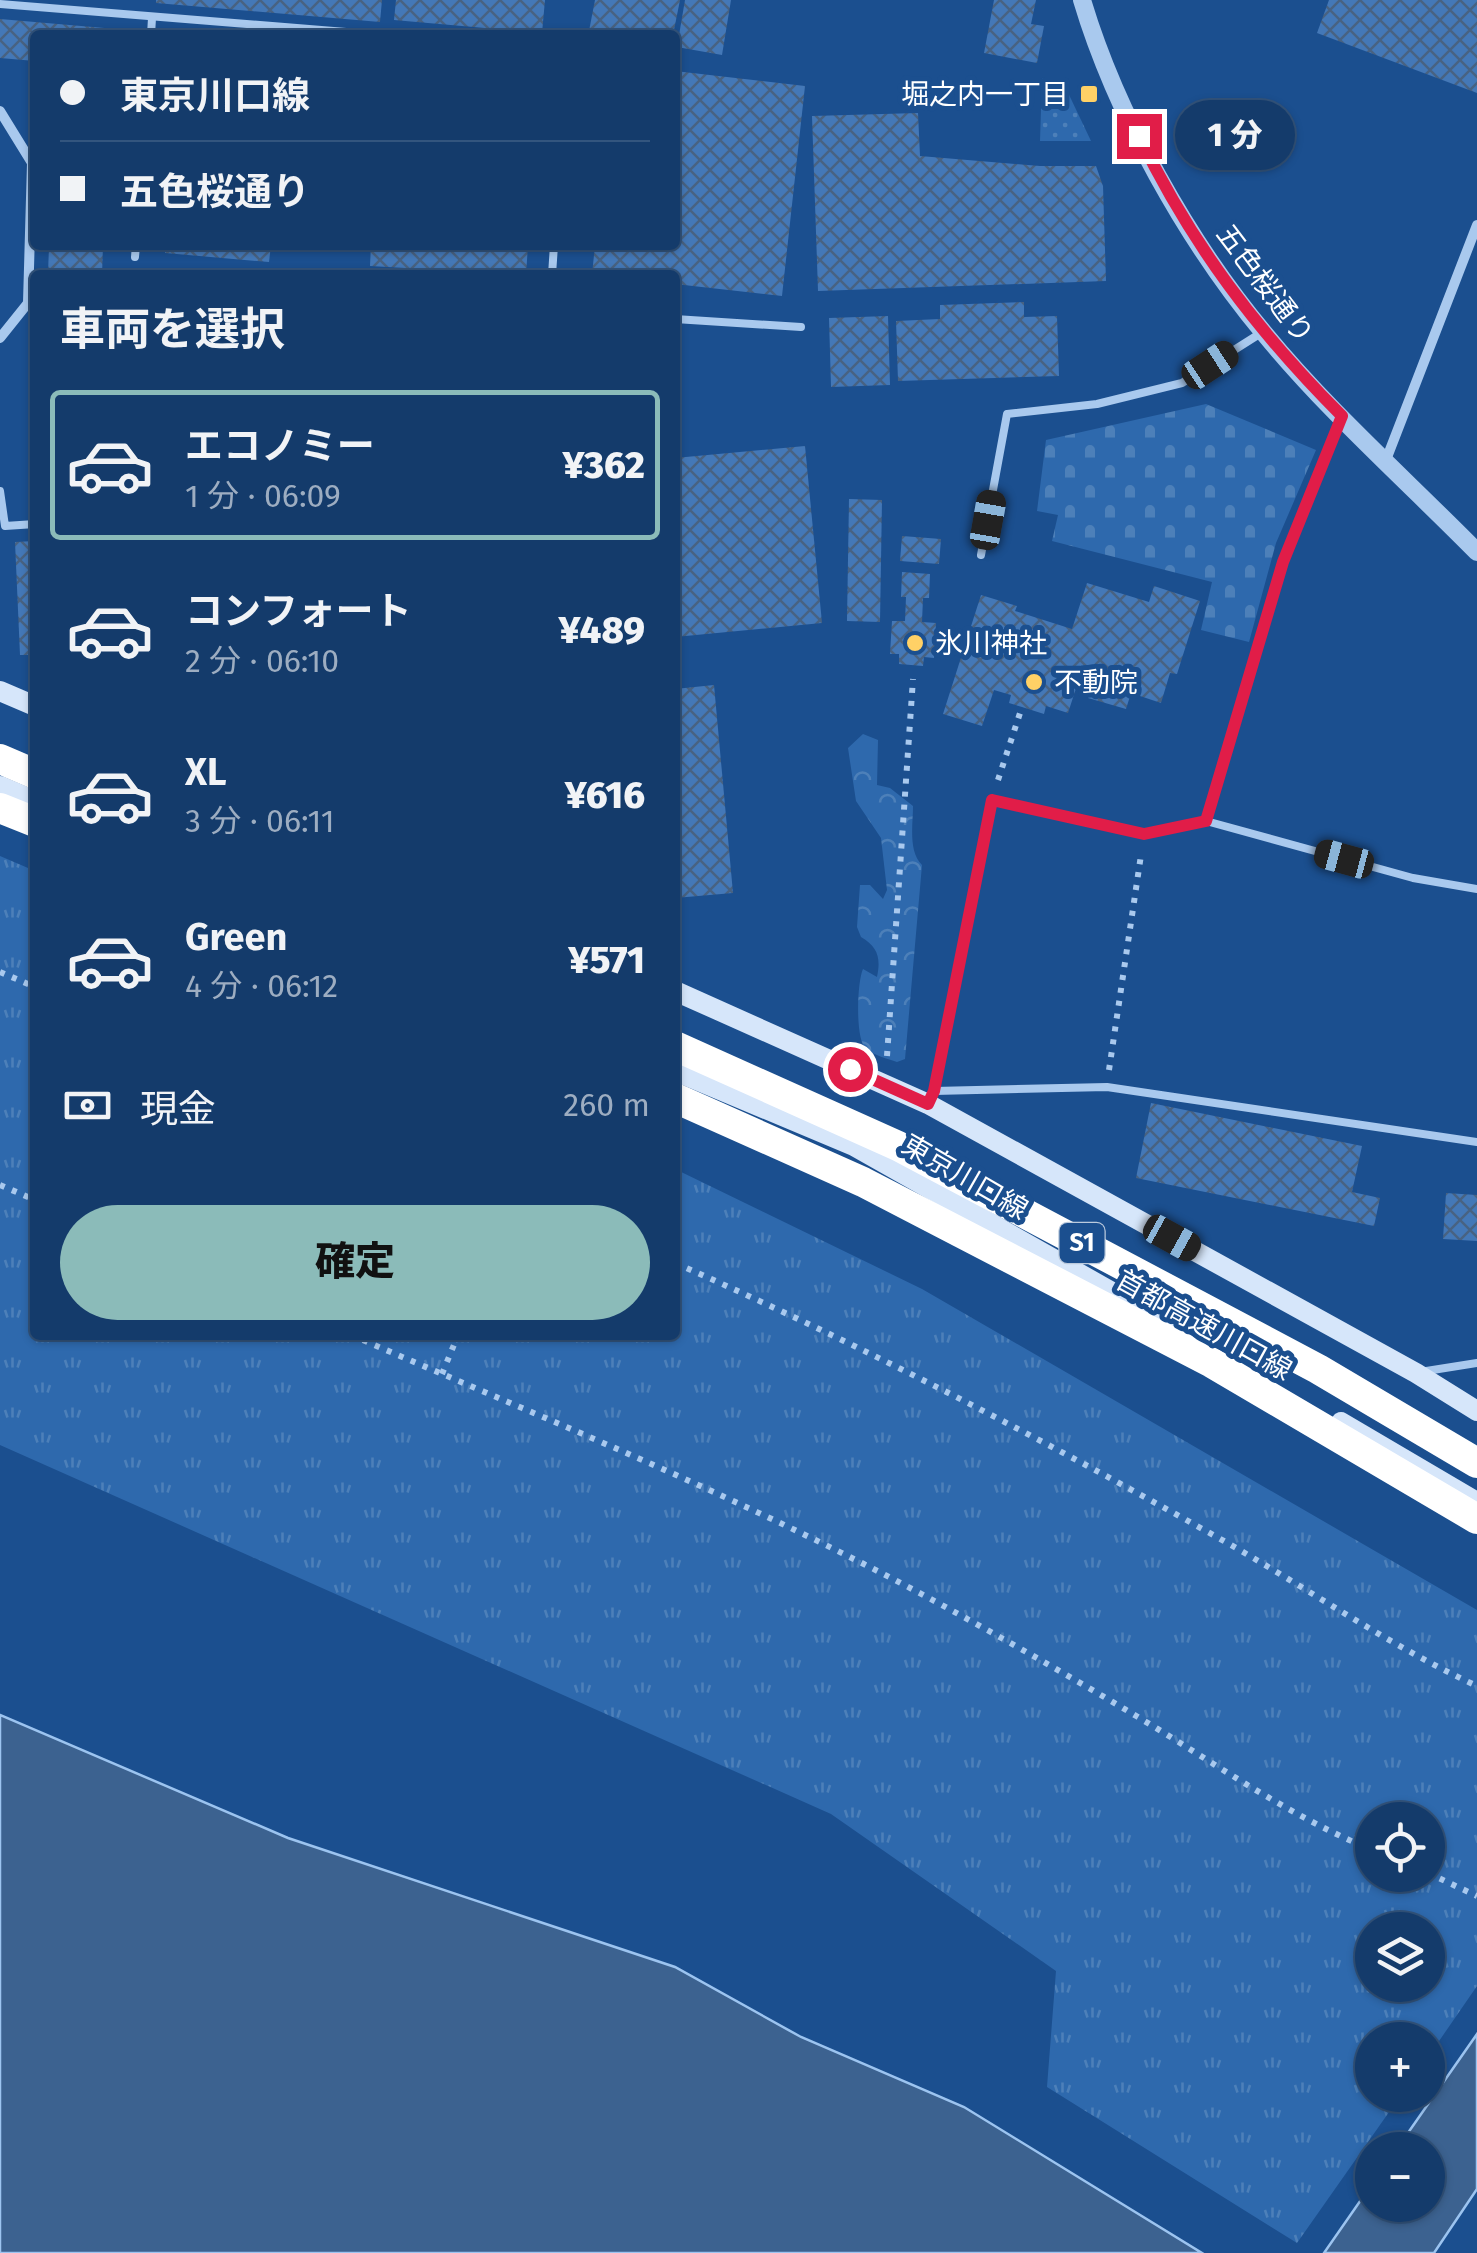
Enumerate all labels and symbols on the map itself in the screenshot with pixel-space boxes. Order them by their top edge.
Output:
place label: 堀之内一丁目 [901,78,1069,111]
marker: 堀之内一丁目 [1078,83,1100,105]
callout: 1 分 [1174,101,1294,171]
route end [1117,114,1162,159]
street label: 五色桜通り [1210,218,1320,350]
car [1177,336,1243,394]
car [968,488,1008,552]
place label: 氷川神社 [935,627,1047,660]
marker: 氷川神社 [904,632,926,654]
place label: 不動院 [1054,666,1138,699]
marker: 不動院 [1023,671,1045,693]
car [1311,837,1377,881]
route start [828,1047,873,1092]
street label: 東京川口線 [896,1128,1034,1226]
car [1138,1210,1206,1266]
road number: S1 [1060,1223,1104,1263]
street label: 首都高速川口線 [1110,1263,1298,1387]

